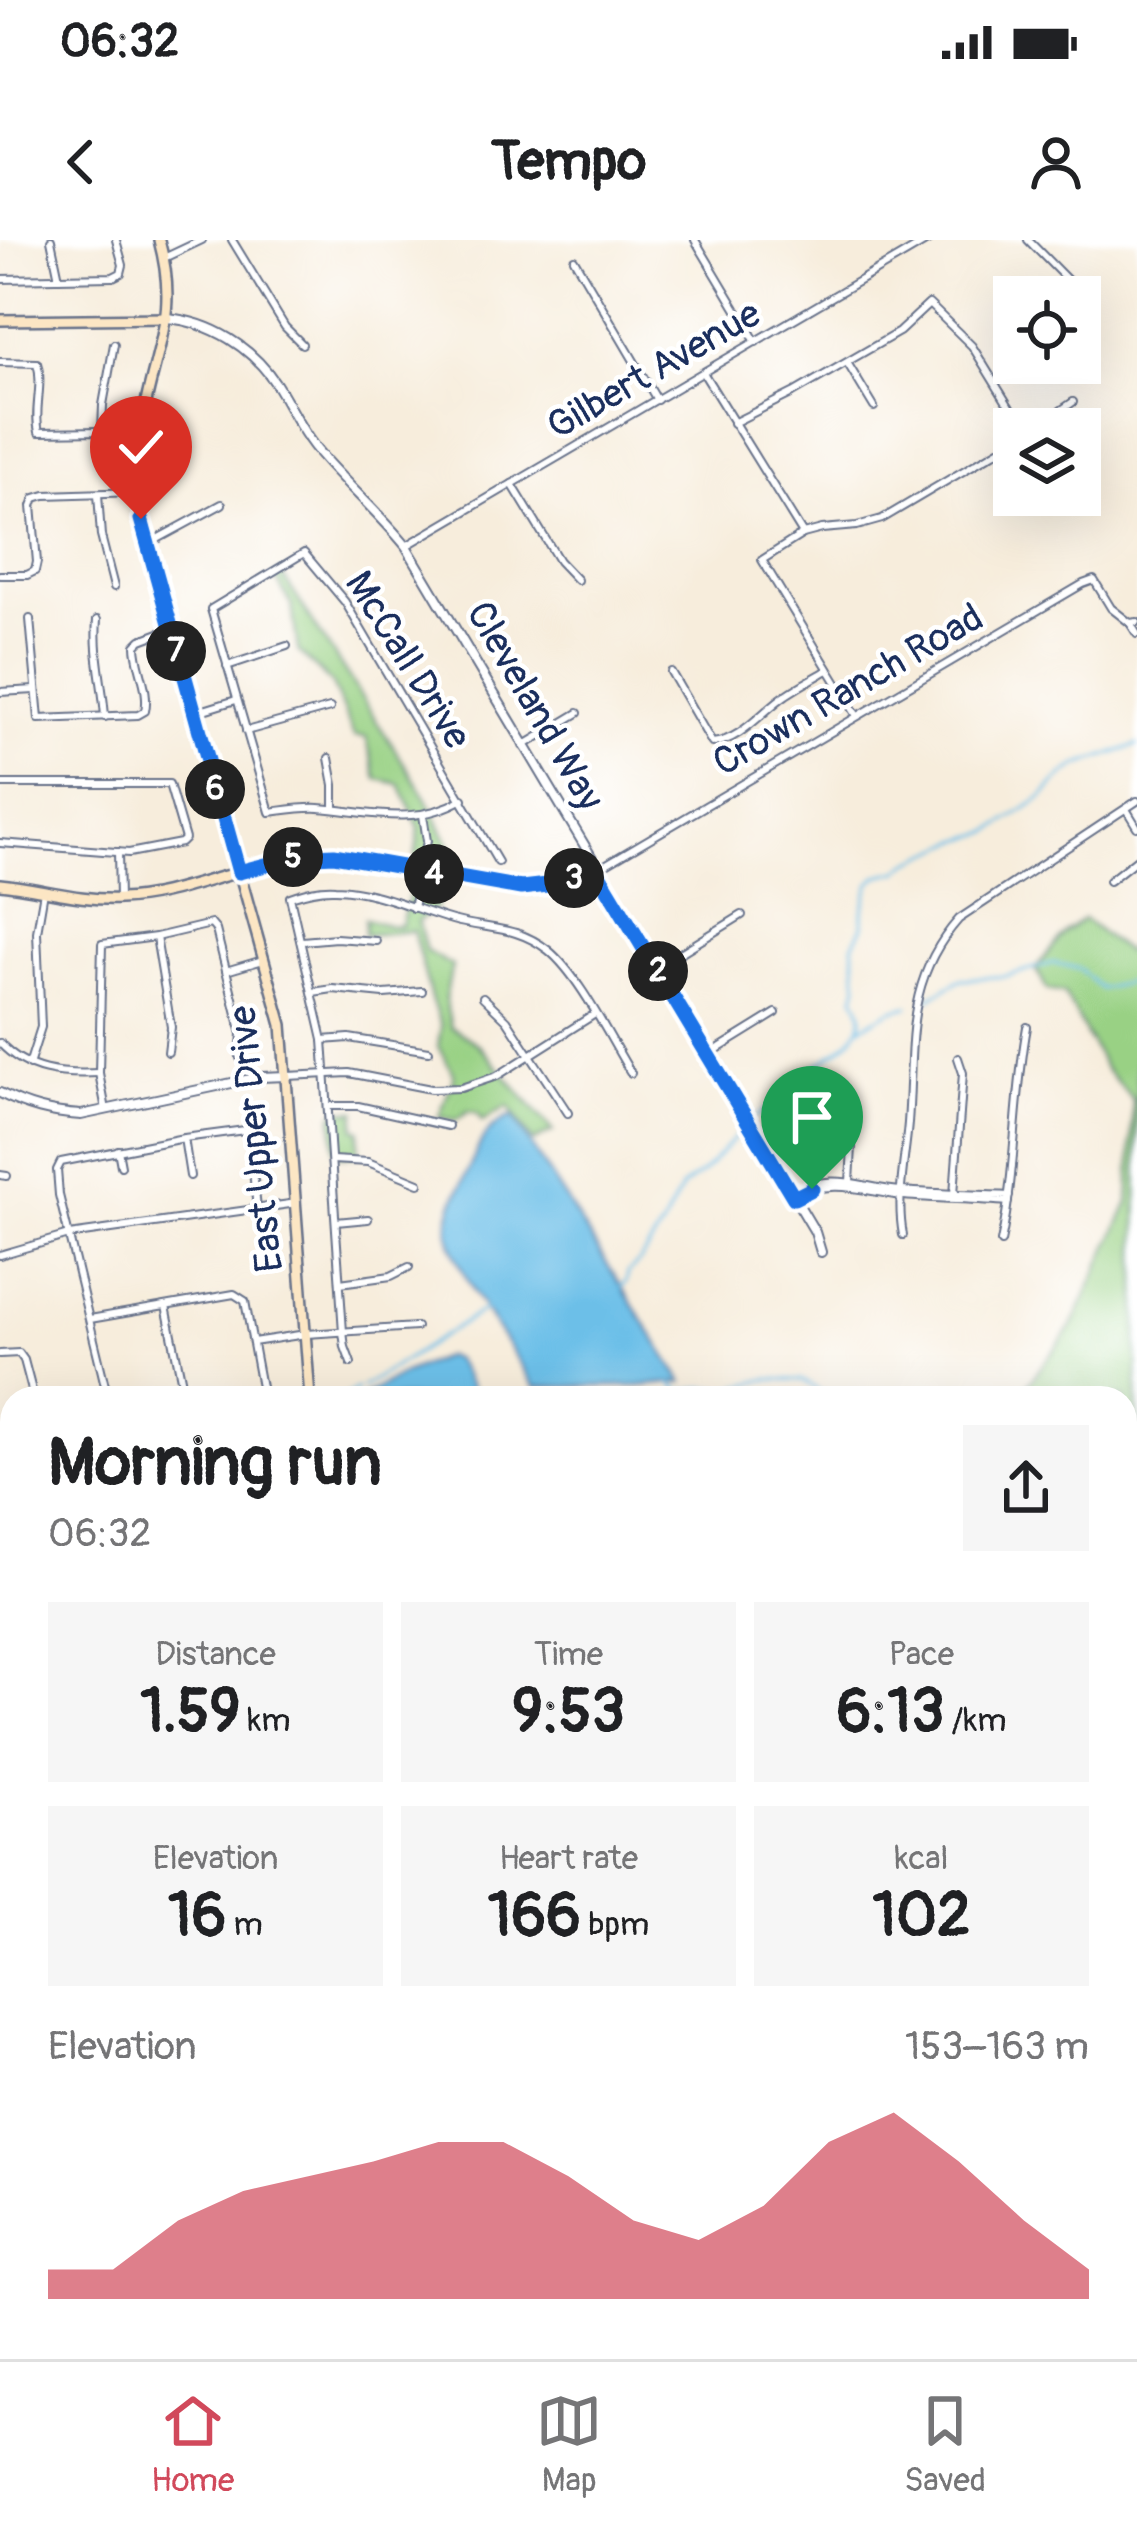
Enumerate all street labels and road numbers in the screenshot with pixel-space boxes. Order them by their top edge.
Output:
street label: Gilbert Avenue [538,289,770,451]
street label: McCall Drive [334,562,482,758]
street label: Cleveland Way [455,593,615,819]
street label: Crown Ranch Road [704,593,992,787]
street label: East Upper Drive [218,1003,294,1275]

